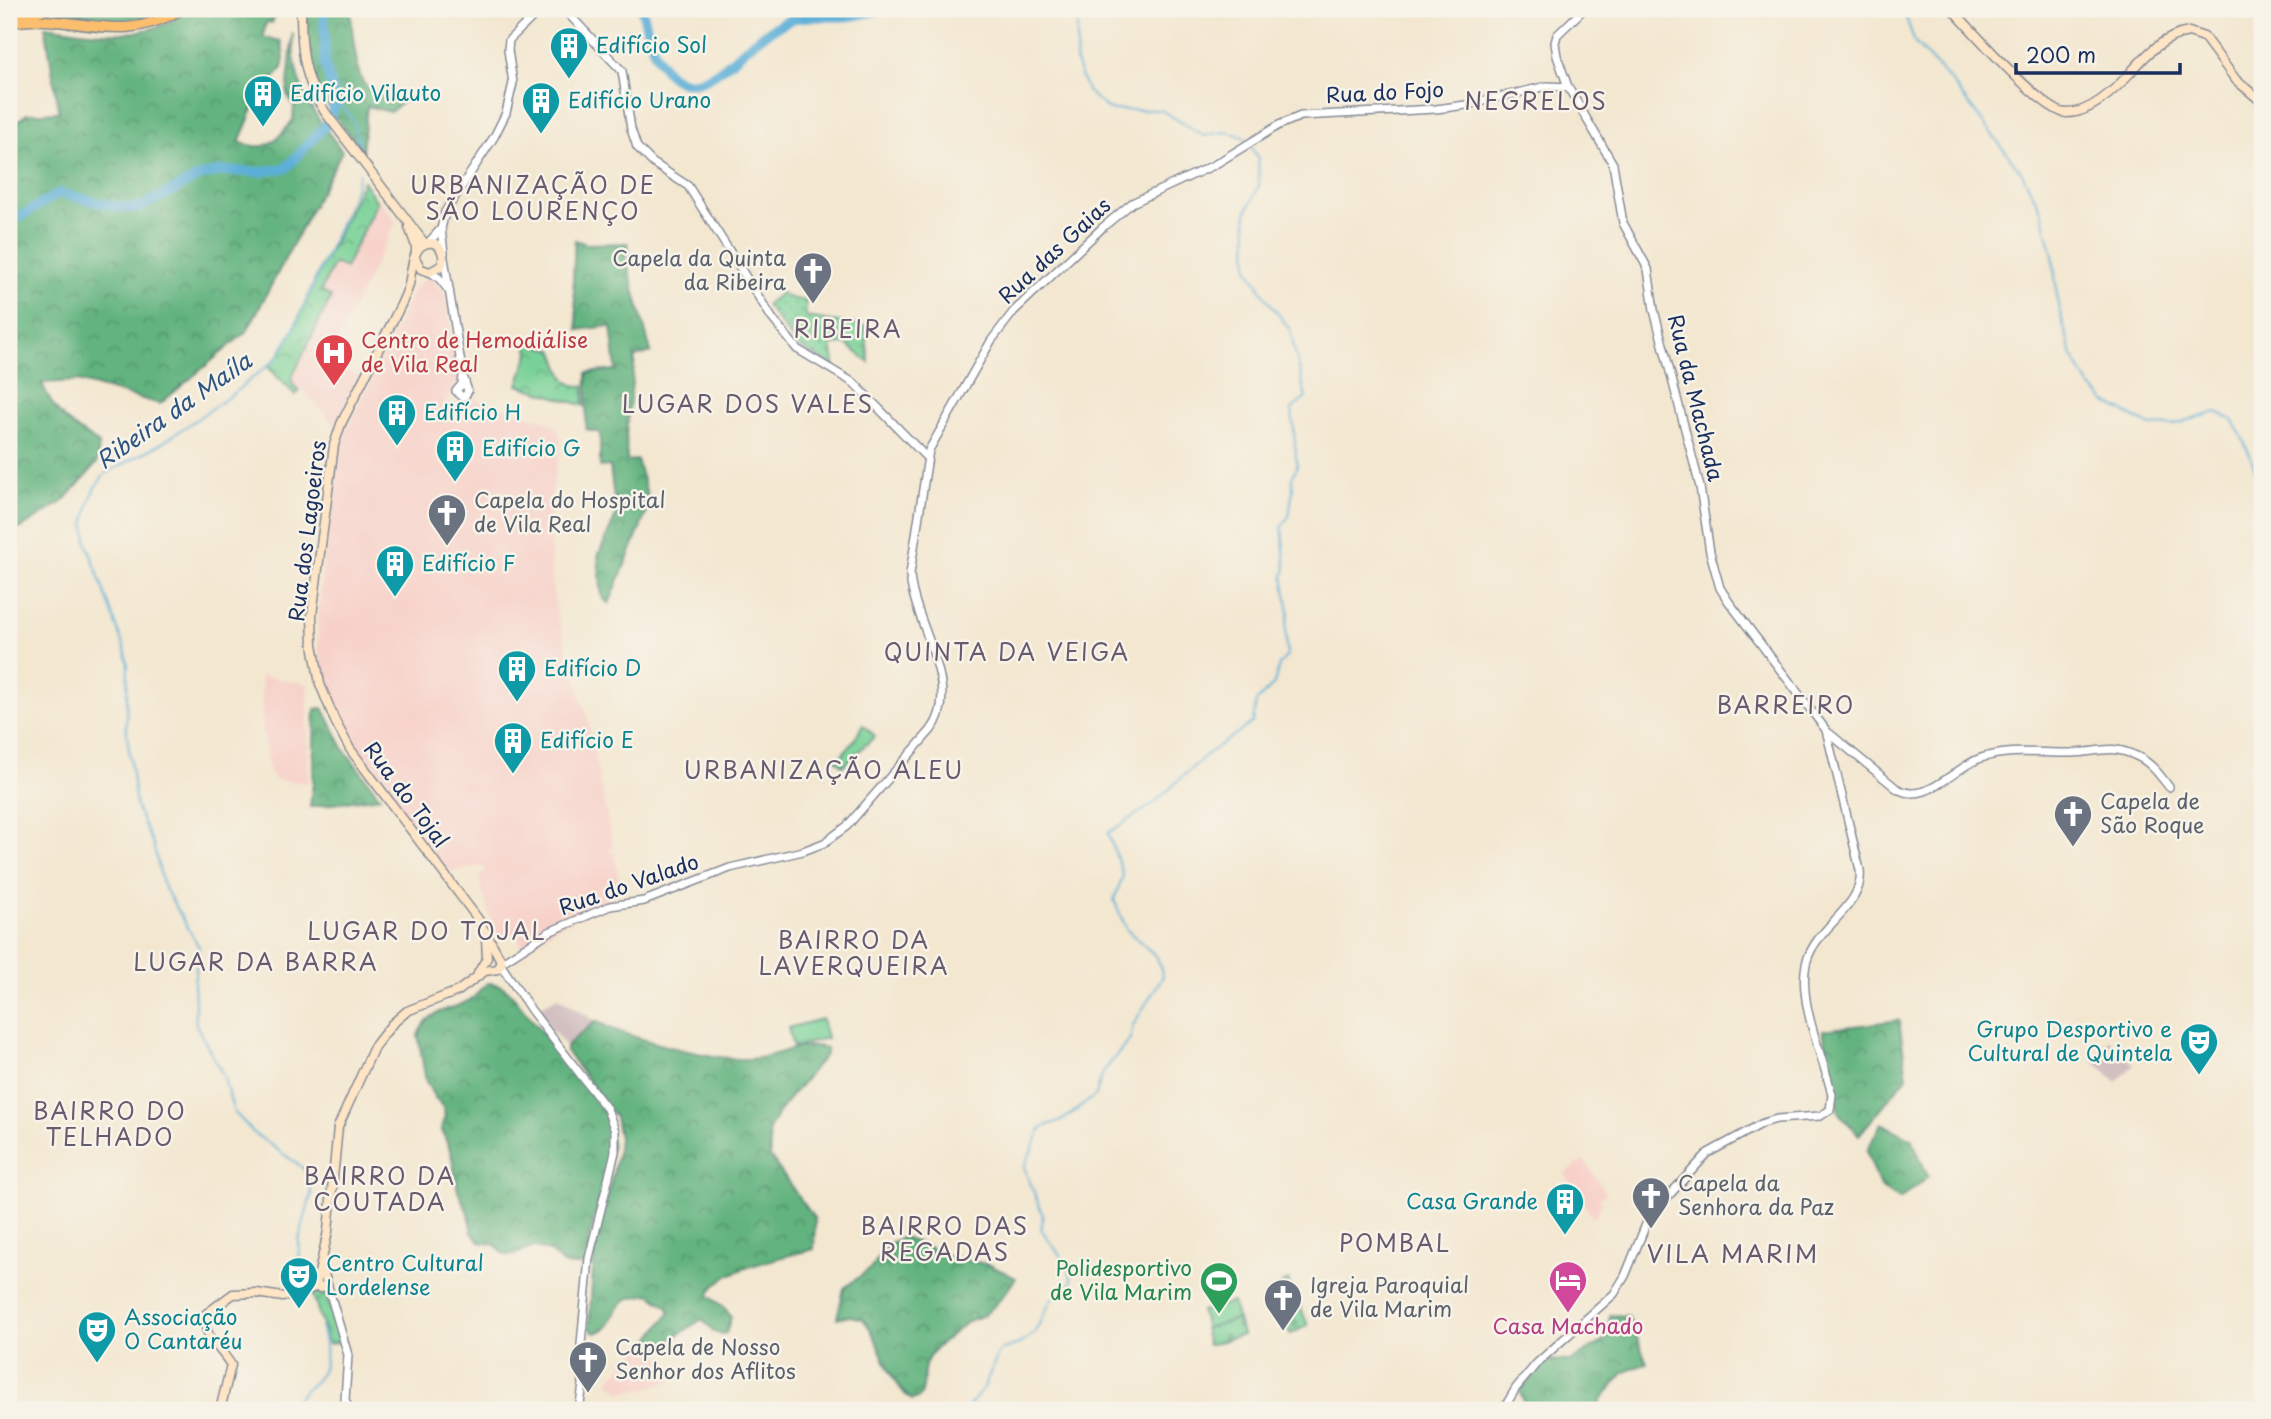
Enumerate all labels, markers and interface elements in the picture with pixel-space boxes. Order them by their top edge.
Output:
building icon: Edifício Sol [548,25,590,80]
place label: Edifício Sol [596,28,707,60]
scale bar [2016,32,2180,76]
text: 200 m [2026,38,2096,70]
street label: Rua do Fojo [1325,72,1445,110]
building icon: Edifício Vilauto [242,73,284,128]
place label: Edifício Vilauto [290,76,441,108]
building icon: Edifício Urano [520,80,562,135]
place label: Edifício Urano [568,83,711,115]
district label: NEGRELOS [1464,83,1608,118]
district label: URBANIZAÇÃO DE SÃO LOURENÇO [410,167,656,228]
street label: Rua das Gaias [990,189,1117,310]
place label: Capela da Quinta da Ribeira [612,241,787,297]
church icon: Capela da Quinta da Ribeira [792,250,834,305]
district label: RIBEIRA [793,311,903,346]
street label: Rua da Machada [1661,311,1733,485]
place label: Centro de Hemodiálise de Vila Real [361,323,588,379]
hospital icon: Centro de Hemodiálise de Vila Real [313,332,355,387]
water label: Ribeira da Maíla [88,343,259,477]
district label: LUGAR DOS VALES [622,386,874,421]
building icon: Edifício H [376,392,418,447]
place label: Edifício H [424,395,521,427]
building icon: Edifício G [434,428,476,483]
place label: Edifício G [482,431,581,463]
street label: Rua dos Lagoeiros [279,438,333,623]
place label: Capela do Hospital de Vila Real [474,483,665,539]
church icon: Capela do Hospital de Vila Real [426,492,468,547]
building icon: Edifício F [374,543,416,598]
place label: Edifício F [422,546,515,578]
district label: QUINTA DA VEIGA [884,634,1130,669]
building icon: Edifício D [496,648,538,703]
place label: Edifício D [544,651,641,683]
district label: BARREIRO [1717,687,1855,722]
building icon: Edifício E [492,720,534,775]
place label: Edifício E [540,723,634,755]
street label: Rua do Tojal [357,734,458,854]
district label: URBANIZAÇÃO ALEU [684,752,964,787]
place label: Capela de São Roque [2100,784,2205,840]
church icon: Capela de São Roque [2052,793,2094,848]
street label: Rua do Valado [554,844,703,922]
district label: LUGAR DO TOJAL [307,913,547,948]
district label: BAIRRO DA LAVERQUEIRA [758,922,950,983]
district label: LUGAR DA BARRA [133,944,379,979]
place label: Grupo Desportivo e Cultural de Quintela [1967,1012,2172,1068]
theatre icon: Grupo Desportivo e Cultural de Quintela [2178,1021,2220,1076]
district label: BAIRRO DO TELHADO [33,1093,187,1154]
district label: BAIRRO DA COUTADA [304,1158,456,1219]
place label: Capela da Senhora da Paz [1678,1166,1834,1222]
church icon: Capela da Senhora da Paz [1630,1175,1672,1230]
building icon: Casa Grande [1544,1181,1586,1236]
place label: Casa Grande [1406,1184,1538,1216]
district label: BAIRRO DAS REGADAS [861,1208,1029,1269]
district label: POMBAL [1339,1225,1451,1260]
district label: VILA MARIM [1647,1235,1819,1271]
place label: Centro Cultural Lordelense [326,1246,484,1302]
place label: Polidesportivo de Vila Marim [1050,1251,1192,1307]
theatre icon: Centro Cultural Lordelense [278,1255,320,1310]
hotel icon: Casa Machado [1547,1259,1589,1314]
sports icon: Polidesportivo de Vila Marim [1198,1260,1240,1315]
place label: Igreja Paroquial de Vila Marim [1310,1268,1469,1324]
church icon: Igreja Paroquial de Vila Marim [1262,1277,1304,1332]
place label: Associação O Cantaréu [124,1300,242,1356]
theatre icon: Associação O Cantaréu [76,1309,118,1364]
place label: Casa Machado [1493,1309,1643,1341]
place label: Capela de Nosso Senhor dos Aflitos [615,1330,796,1386]
church icon: Capela de Nosso Senhor dos Aflitos [567,1339,609,1394]

